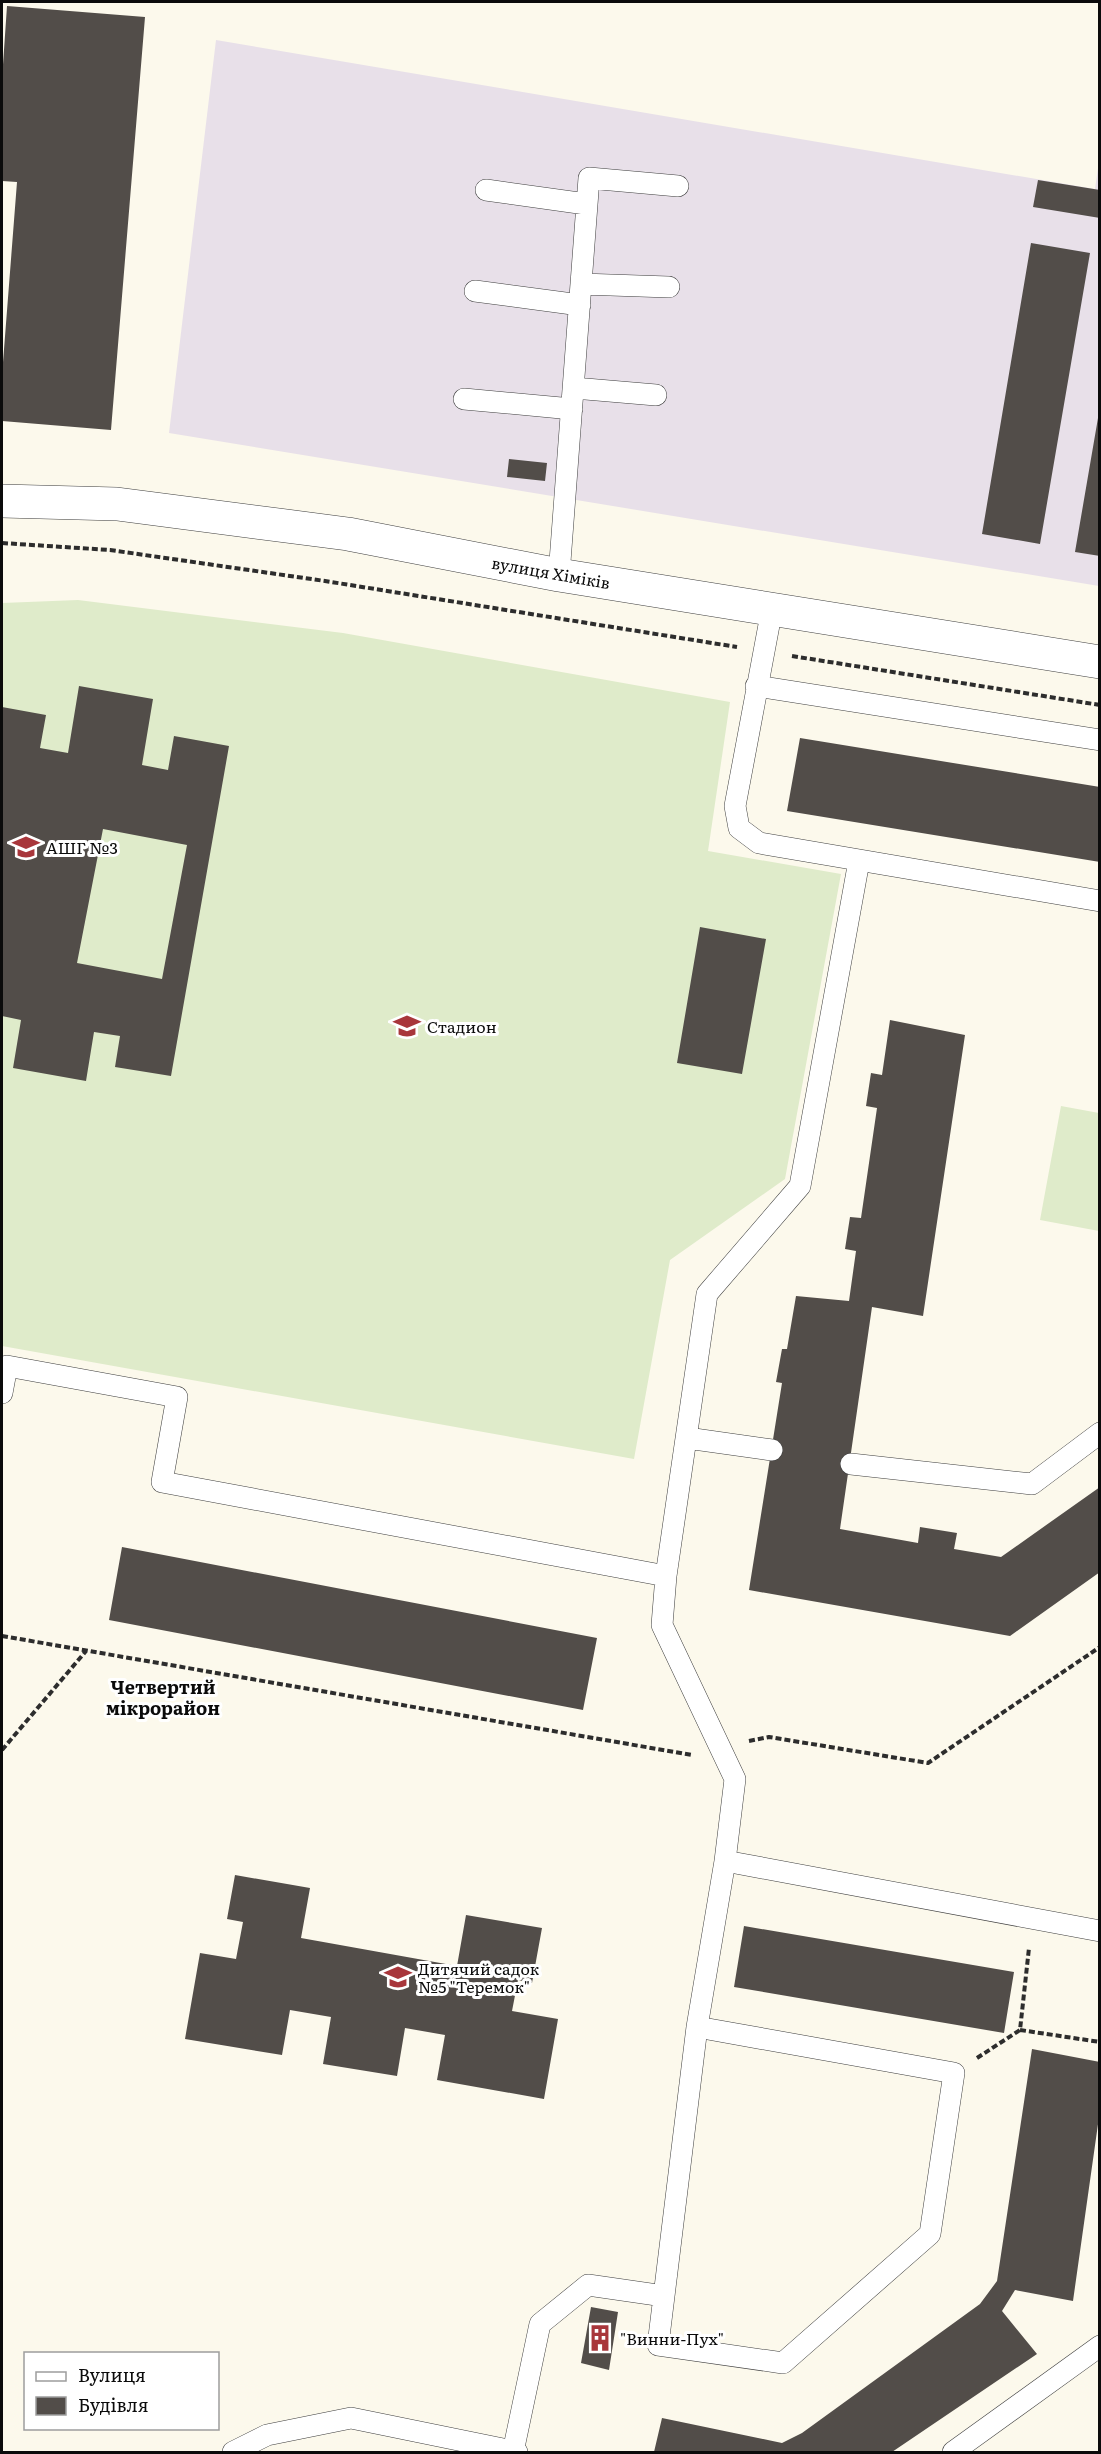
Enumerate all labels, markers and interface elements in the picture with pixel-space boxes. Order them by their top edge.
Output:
street label: вулиця Хіміків [490,550,612,594]
school or university icon: АШГ №3 [11,832,41,862]
place label: АШГ №3 [46,835,118,859]
school or university icon: Стадион [392,1011,422,1041]
place label: Стадион [427,1014,497,1038]
district label: Четвертий мікрорайон [106,1673,220,1721]
place label: Дитячий садок №5 "Теремок" [418,1956,540,1998]
school or university icon: Дитячий садок №5 "Теремок" [383,1962,413,1992]
building icon: "Винни-Пух" [585,2323,615,2353]
place label: "Винни-Пух" [620,2326,724,2350]
legend [24,2352,219,2430]
text: Вулиця [78,2361,146,2388]
text: Будівля [78,2391,149,2418]

